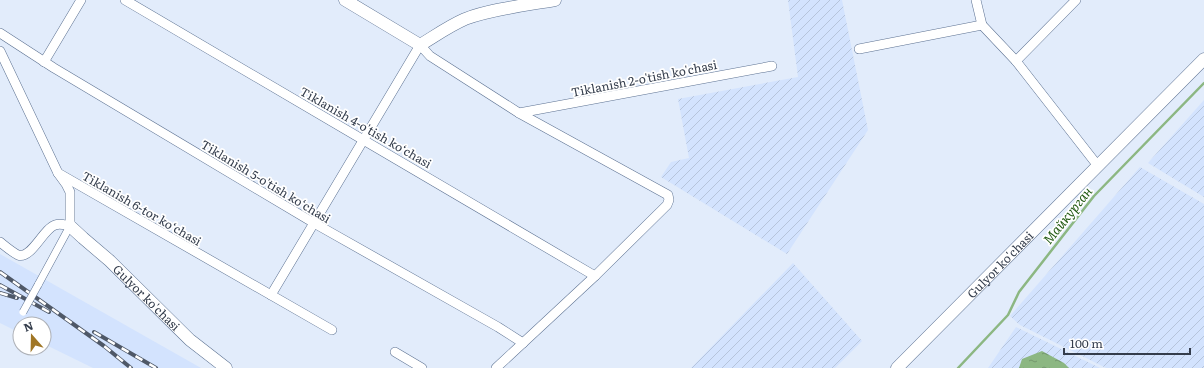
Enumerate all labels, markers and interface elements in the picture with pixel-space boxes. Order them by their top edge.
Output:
street label: Tiklanish 2-o'tish ko'chasi [570,55,718,101]
street label: Tiklanish 4-o'tish ko‘chasi [297,82,435,172]
street label: Tiklanish 5-o'tish ko‘chasi [198,135,334,227]
street label: Tiklanish 6-tor ko‘chasi [79,166,205,250]
water label: Майкурган [1038,182,1096,248]
street label: Gulyor ko'chasi [963,227,1037,302]
street label: Gulyor ko'chasi [109,260,184,335]
north arrow [12,316,52,356]
text: N [21,317,35,335]
scale bar [1064,330,1190,356]
text: 100 m [1070,334,1103,352]

